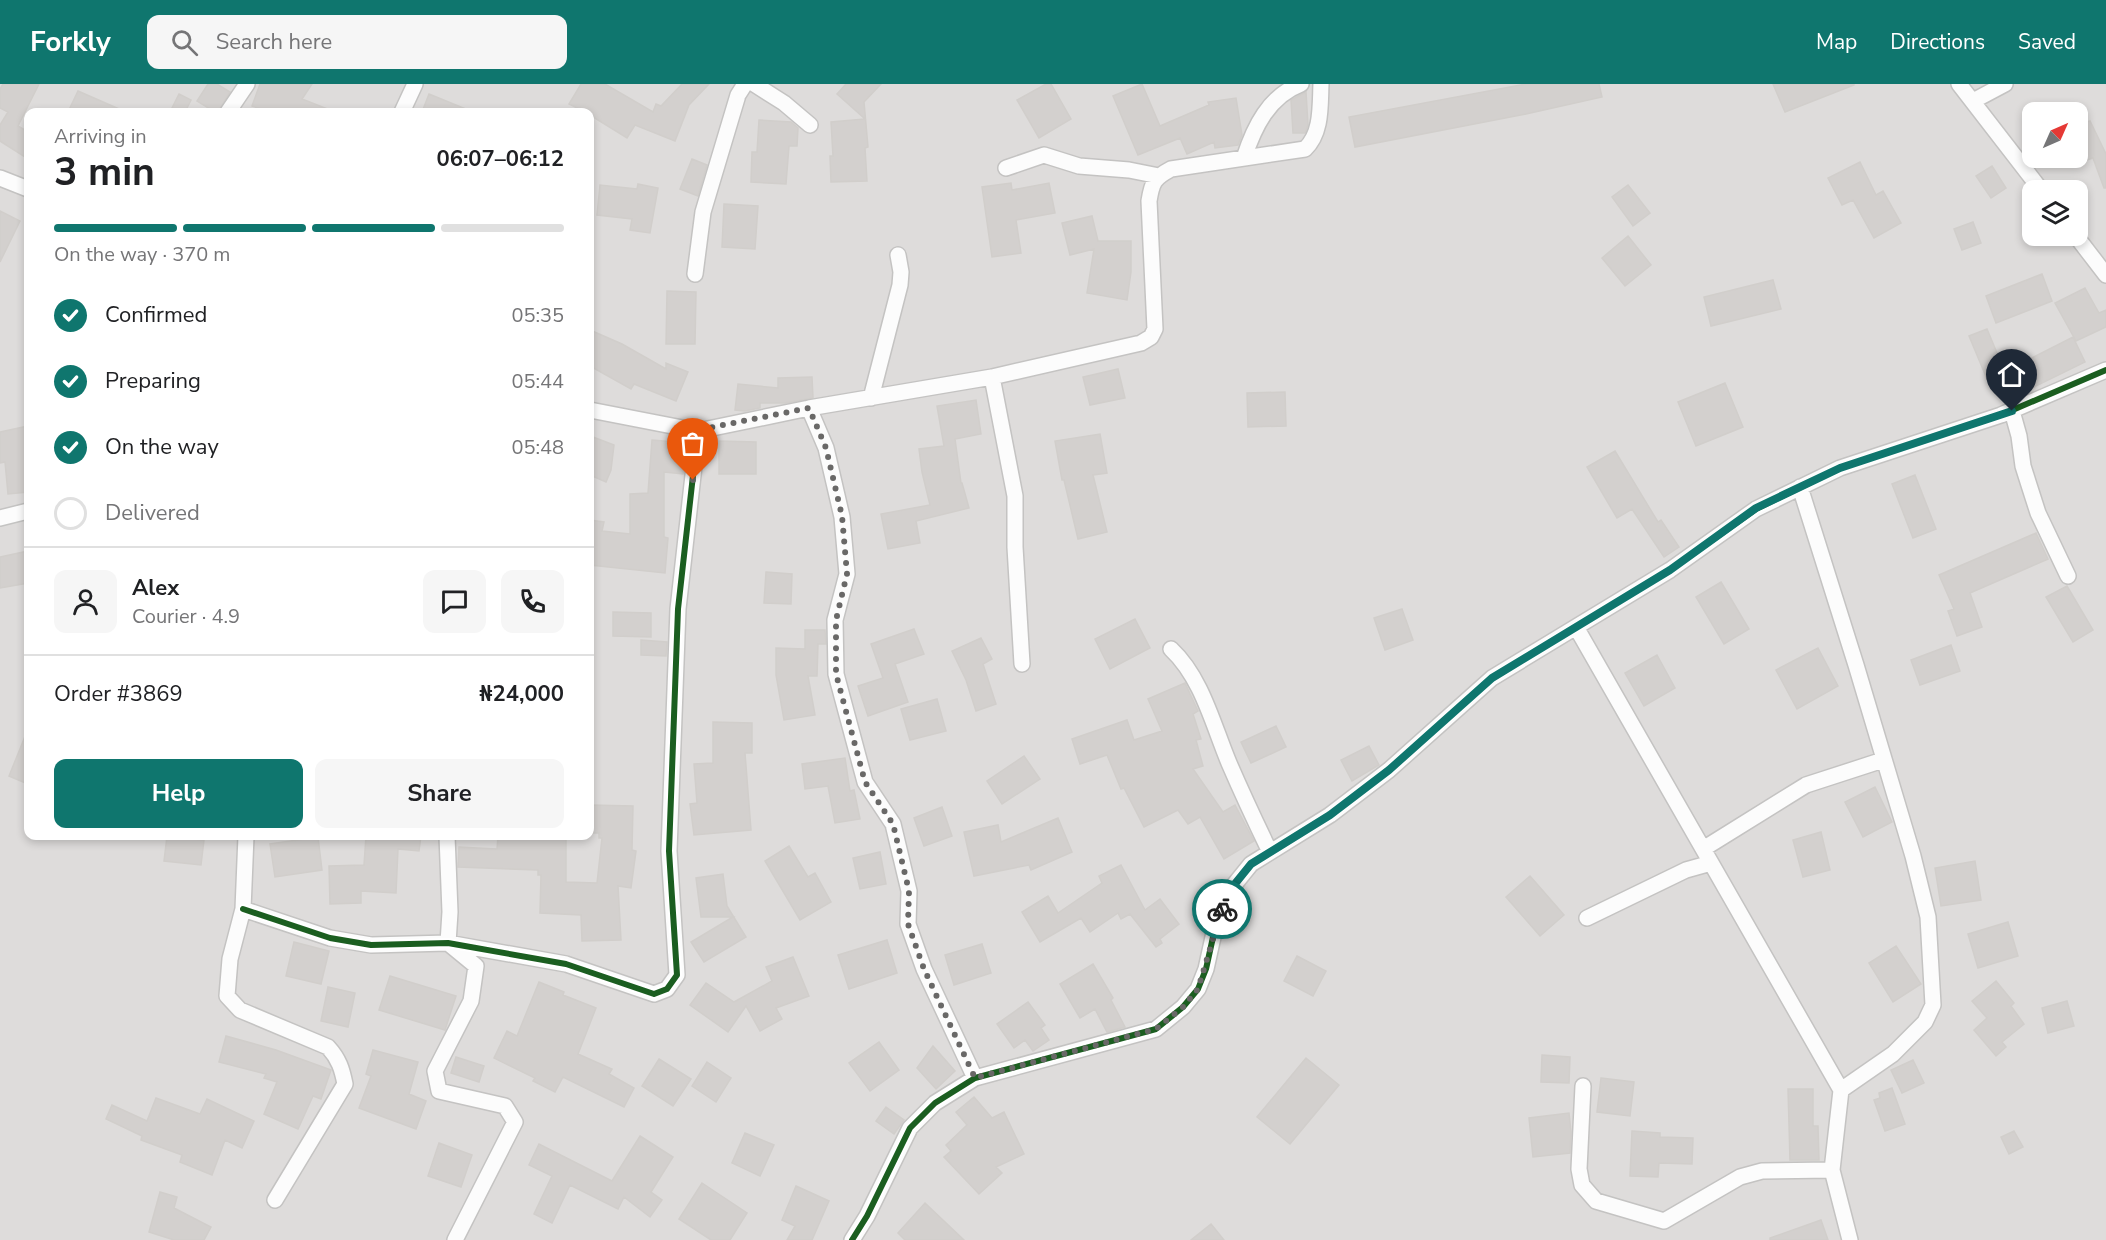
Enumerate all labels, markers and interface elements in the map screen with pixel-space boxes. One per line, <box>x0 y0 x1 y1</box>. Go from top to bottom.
search box <box>147 15 567 69</box>
text: Forkly <box>30 23 111 61</box>
icon: search <box>168 26 201 59</box>
text: Search here <box>216 27 332 57</box>
text: Map <box>1816 28 1857 56</box>
text: Directions <box>1890 28 1985 56</box>
text: Saved <box>2018 28 2076 56</box>
north arrow <box>2022 102 2088 168</box>
map controls <box>2022 102 2088 246</box>
text: Arriving in <box>54 123 147 150</box>
text: 06:07–06:12 <box>436 144 564 174</box>
text: 3 min <box>54 146 155 199</box>
button: layers <box>2022 180 2088 246</box>
text: On the way · 370 m <box>54 241 230 268</box>
icon: check <box>54 299 87 332</box>
text: Confirmed <box>105 300 207 330</box>
text: 05:35 <box>511 302 564 329</box>
pin <box>1986 349 2037 411</box>
icon: home <box>1995 358 2028 391</box>
icon: check <box>54 365 87 398</box>
text: Preparing <box>105 366 201 396</box>
text: 05:44 <box>511 368 564 395</box>
pin <box>667 418 718 480</box>
icon: bag <box>676 427 709 460</box>
icon: check <box>54 431 87 464</box>
text: On the way <box>105 432 219 462</box>
text: 05:48 <box>511 434 564 461</box>
text: Delivered <box>105 498 200 528</box>
button: person <box>54 570 117 633</box>
button: chat <box>423 570 486 633</box>
button: phone <box>501 570 564 633</box>
text: Alex <box>132 573 179 603</box>
text: Courier · 4.9 <box>132 603 240 630</box>
text: Order #3869 <box>54 679 183 709</box>
text: ₦24,000 <box>479 679 564 709</box>
button: Help <box>54 759 303 828</box>
button: Share <box>315 759 564 828</box>
courier <box>1192 879 1252 939</box>
icon: bike <box>1206 893 1239 926</box>

